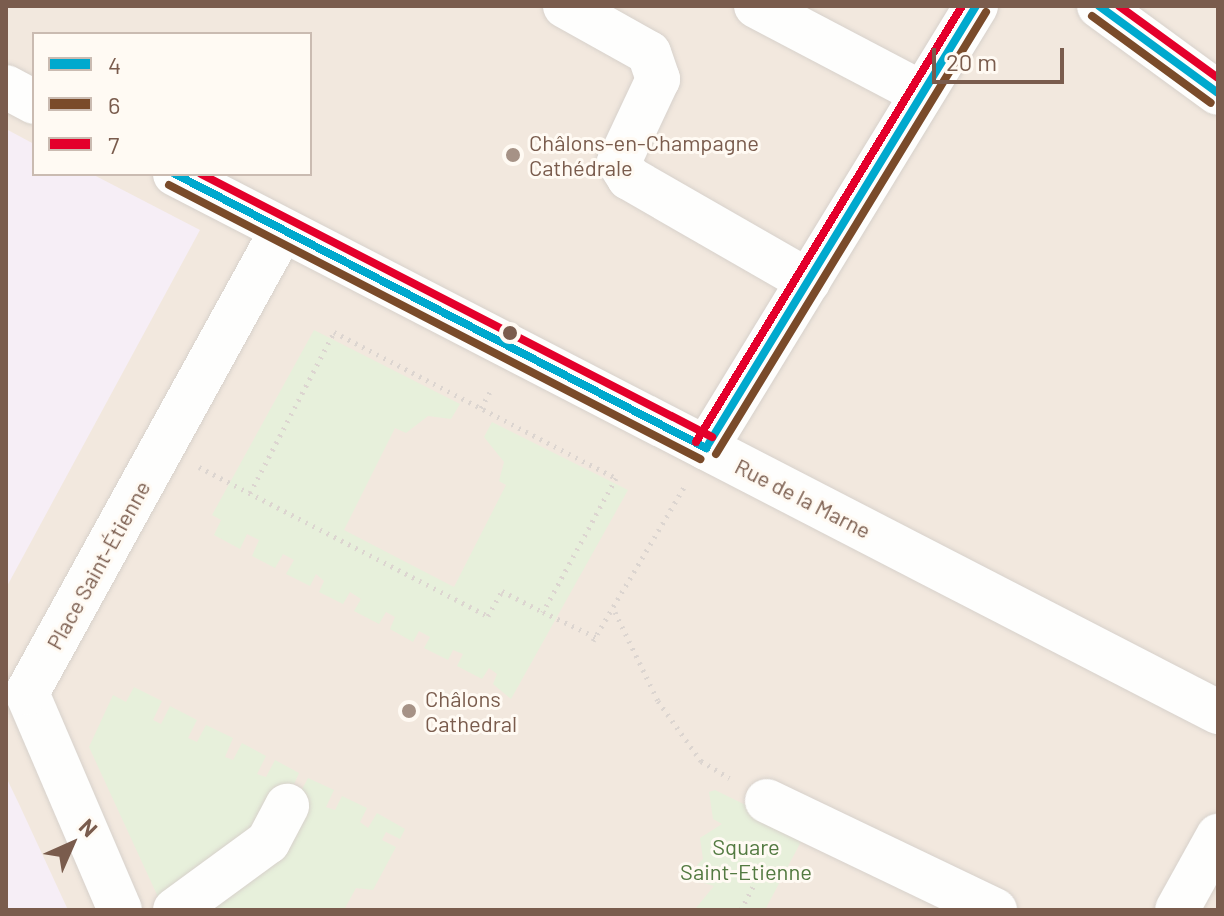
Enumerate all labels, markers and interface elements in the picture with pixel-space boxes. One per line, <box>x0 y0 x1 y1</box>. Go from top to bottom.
legend <box>32 32 312 176</box>
scale bar <box>936 32 1068 82</box>
text: 20 m <box>946 47 997 76</box>
text: 4 <box>108 50 121 79</box>
text: 6 <box>108 90 120 119</box>
place label: Châlons-en-Champagne Cathédrale <box>529 129 759 180</box>
text: 7 <box>108 130 119 159</box>
marker: Châlons-en-Champagne Cathédrale <box>504 146 522 164</box>
unlabelled marker <box>502 325 518 341</box>
street label: Rue de la Marne <box>731 452 875 544</box>
street label: Place Saint-Étienne <box>41 476 155 654</box>
place label: Châlons Cathedral <box>425 685 517 736</box>
marker: Châlons Cathedral <box>400 702 418 720</box>
north arrow <box>32 804 112 884</box>
text: N <box>75 813 103 841</box>
park label: Square Saint-Etienne <box>680 833 812 884</box>

